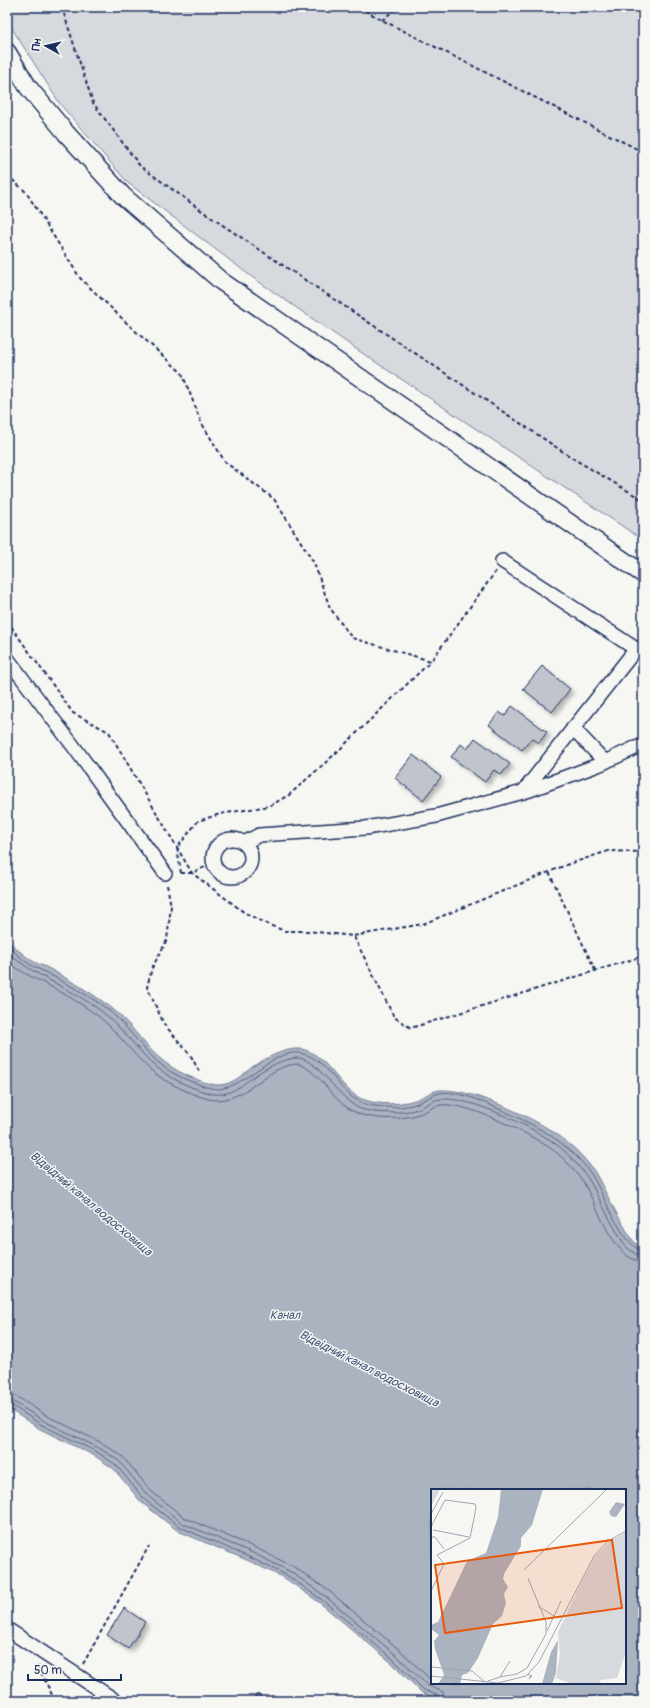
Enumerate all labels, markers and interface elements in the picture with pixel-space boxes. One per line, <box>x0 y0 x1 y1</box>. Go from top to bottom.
north arrow <box>26 26 66 66</box>
text: Пн <box>29 37 44 52</box>
water label: Відвідний канал водосховища <box>27 1149 156 1260</box>
water label: Канал <box>270 1308 302 1323</box>
water label: Відвідний канал водосховища <box>297 1327 442 1411</box>
inset map <box>431 1489 626 1684</box>
scale bar <box>28 1656 121 1682</box>
text: 50 m <box>34 1663 62 1678</box>

